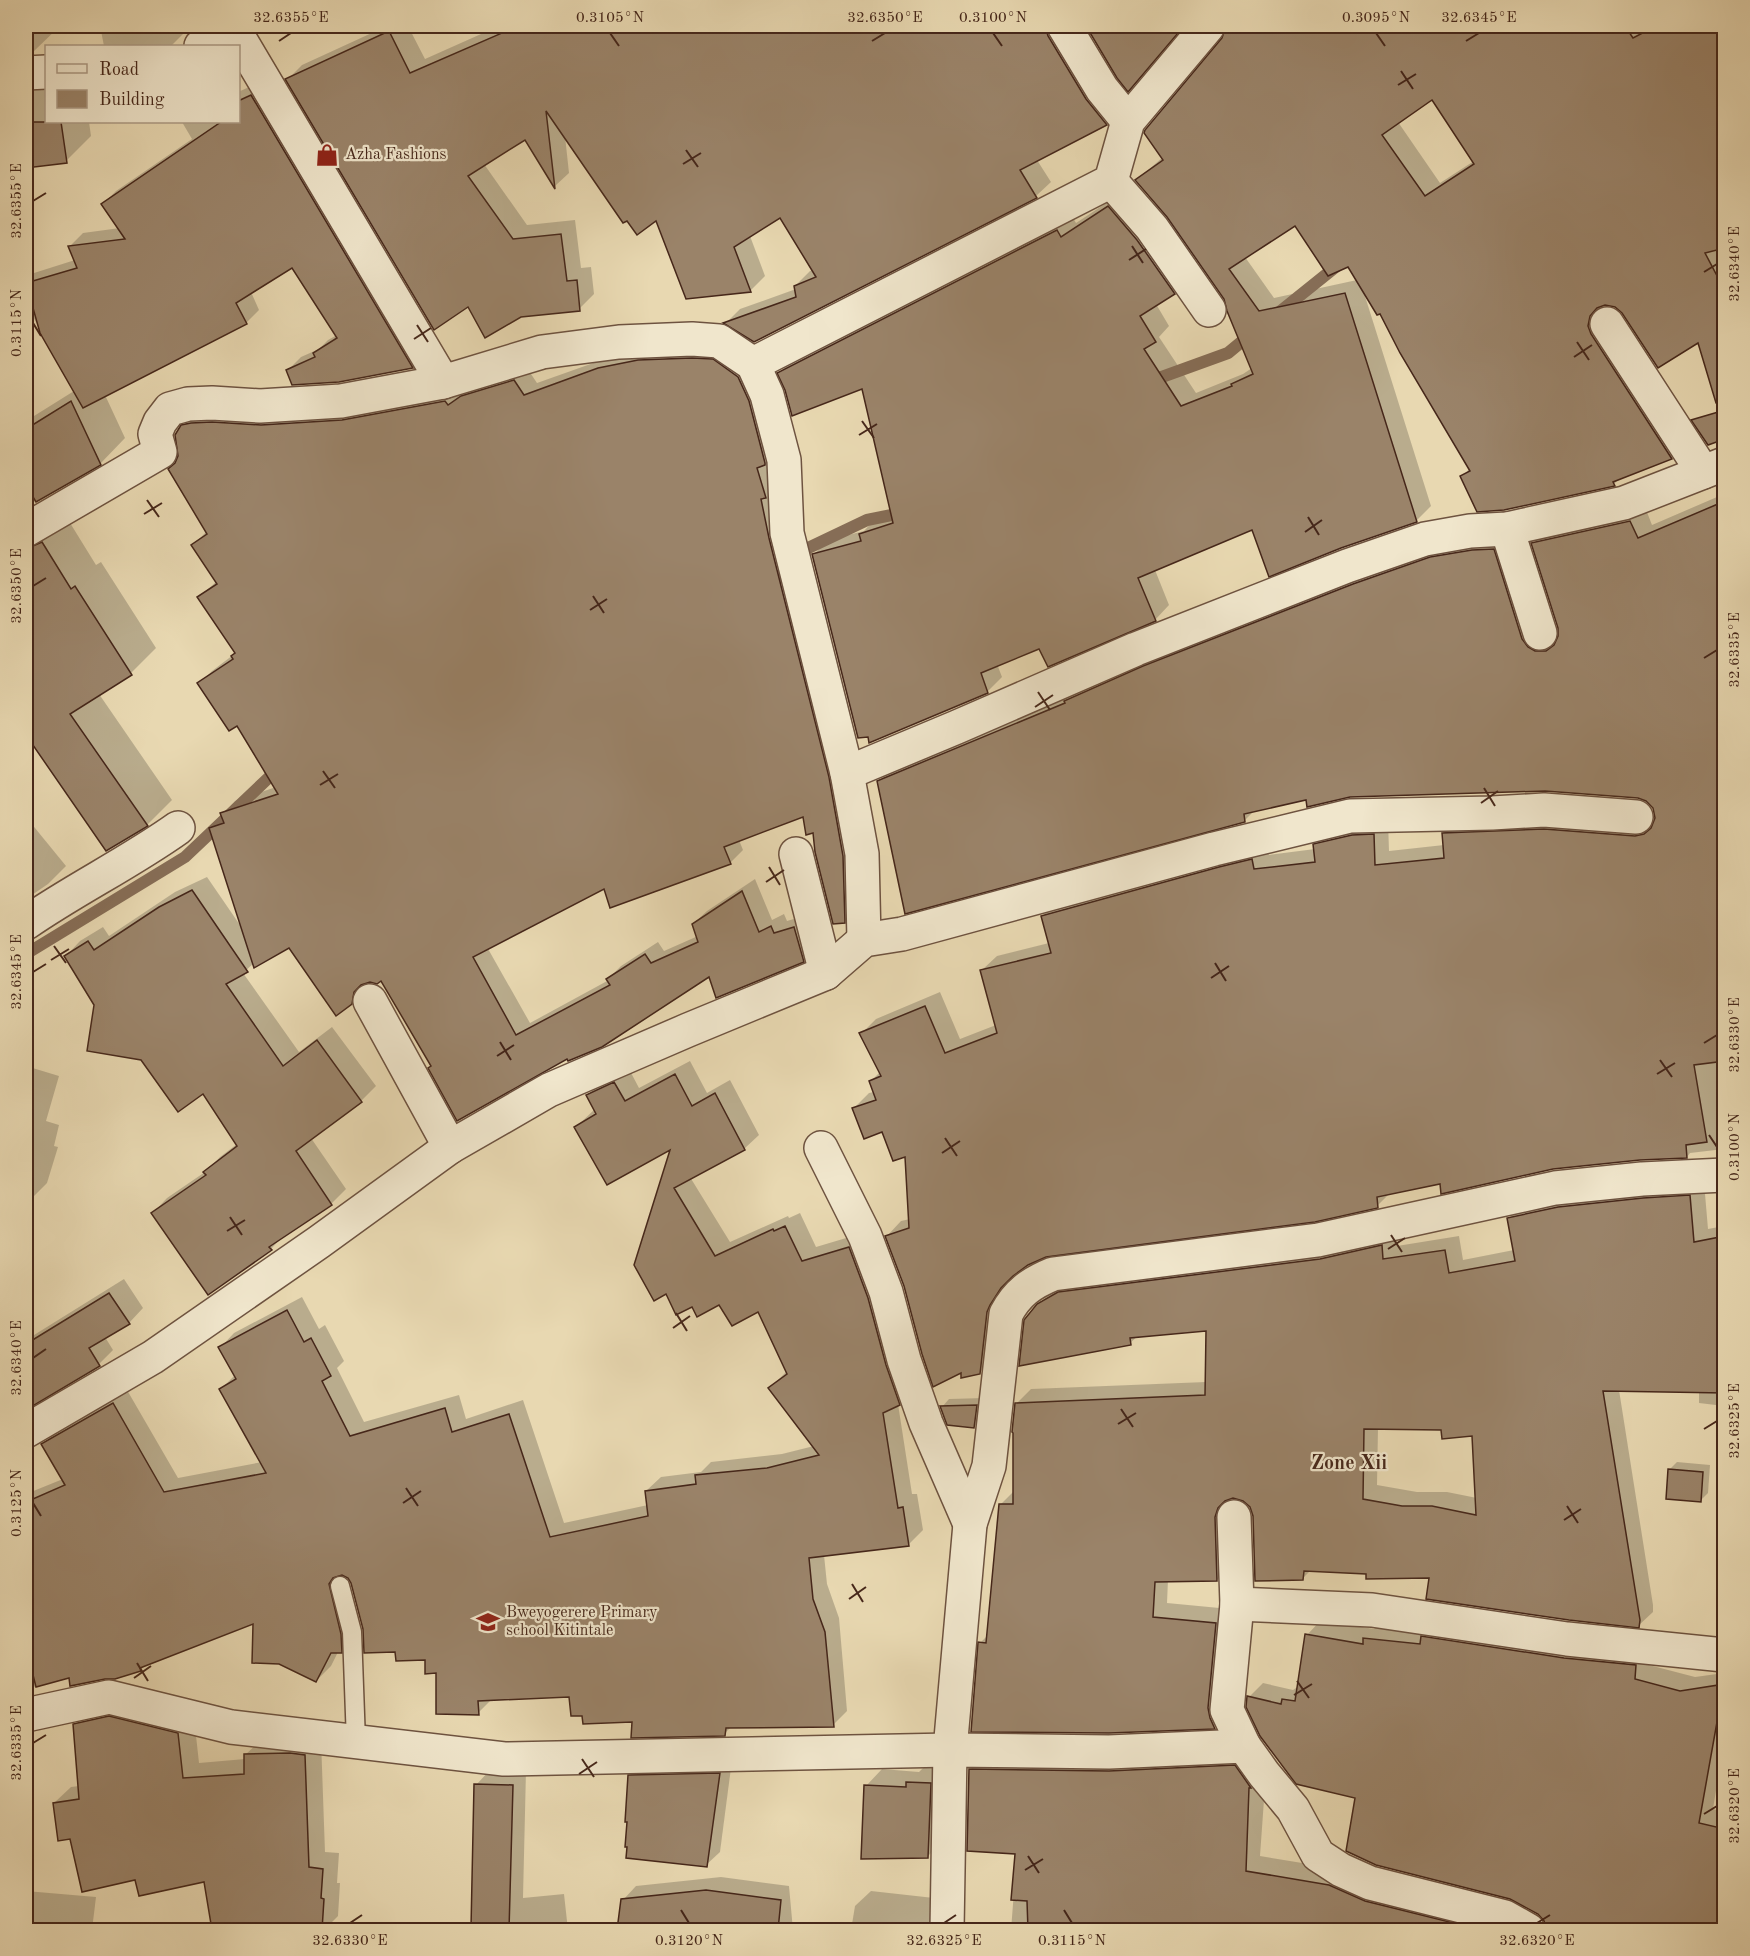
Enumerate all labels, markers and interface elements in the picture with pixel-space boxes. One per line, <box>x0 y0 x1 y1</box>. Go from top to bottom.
text: 32.6355°E <box>253 11 329 26</box>
text: 0.3105°N <box>576 11 644 26</box>
text: 32.6350°E <box>847 11 923 26</box>
text: 0.3100°N <box>959 11 1027 26</box>
text: 0.3095°N <box>1342 11 1410 26</box>
text: 32.6345°E <box>1441 11 1517 26</box>
legend <box>45 45 240 123</box>
text: Road <box>99 61 139 79</box>
text: Building <box>99 91 165 109</box>
shop icon: Azha Fashions <box>314 142 340 168</box>
place label: Azha Fashions <box>345 147 447 163</box>
text: 32.6355°E <box>10 163 25 239</box>
text: 32.6340°E <box>1728 226 1743 302</box>
text: 0.3115°N <box>10 289 25 357</box>
text: 32.6350°E <box>10 548 25 624</box>
text: 32.6335°E <box>1728 612 1743 688</box>
text: 32.6345°E <box>10 934 25 1010</box>
text: 32.6330°E <box>1728 997 1743 1073</box>
text: 0.3100°N <box>1728 1113 1743 1181</box>
text: 32.6340°E <box>10 1320 25 1396</box>
text: 32.6325°E <box>1728 1383 1743 1459</box>
district label: Zone Xii <box>1311 1454 1387 1474</box>
text: 0.3125°N <box>10 1469 25 1537</box>
place label: Bweyogerere Primary school Kitintale <box>506 1605 658 1639</box>
school or university icon: Bweyogerere Primary school Kitintale <box>475 1609 501 1635</box>
text: 32.6335°E <box>10 1705 25 1781</box>
text: 32.6320°E <box>1728 1768 1743 1844</box>
text: 32.6330°E <box>312 1934 388 1949</box>
text: 0.3120°N <box>655 1934 723 1949</box>
text: 32.6325°E <box>906 1934 982 1949</box>
text: 0.3115°N <box>1038 1934 1106 1949</box>
text: 32.6320°E <box>1499 1934 1575 1949</box>

